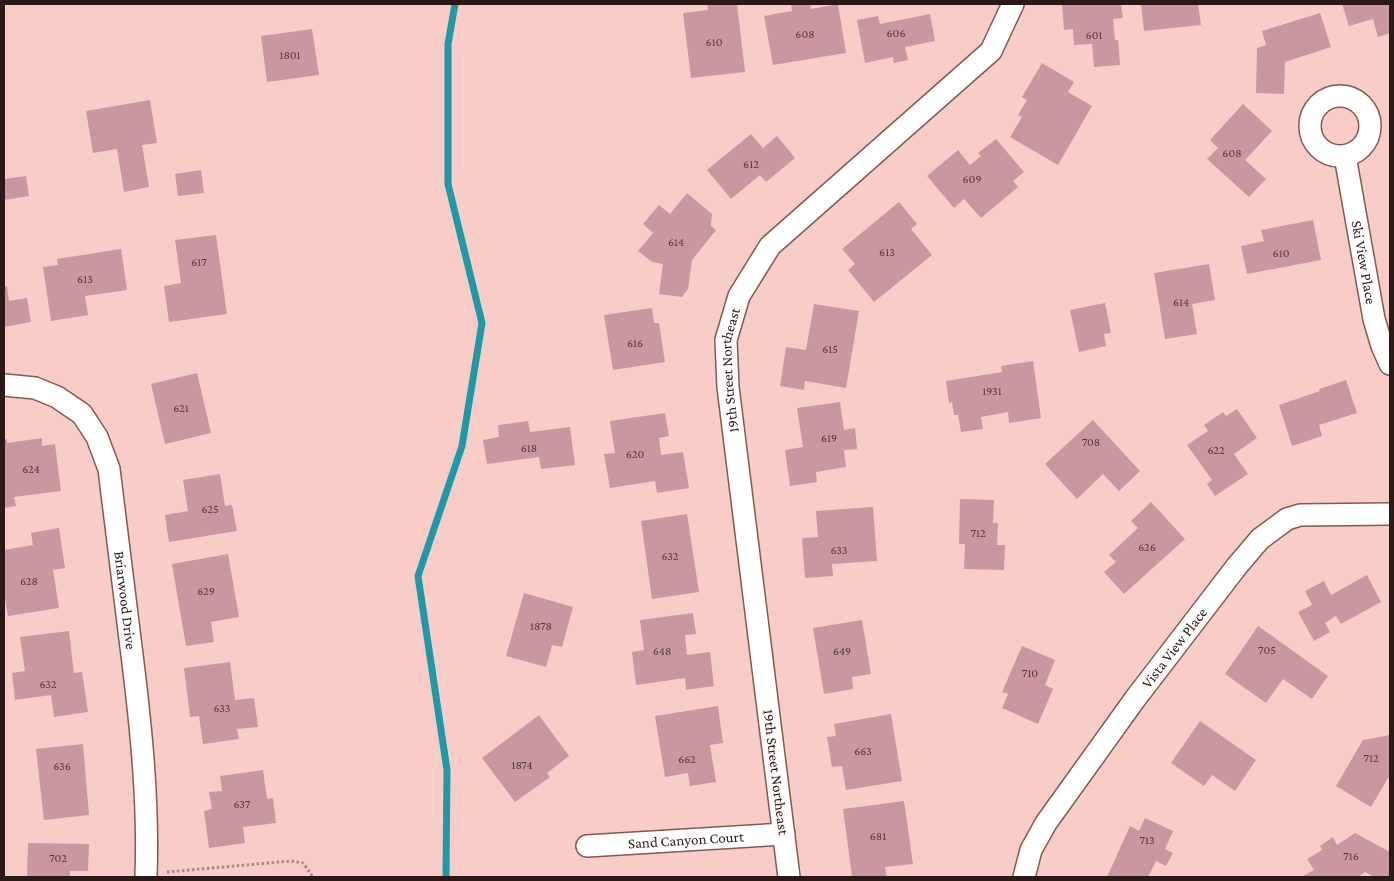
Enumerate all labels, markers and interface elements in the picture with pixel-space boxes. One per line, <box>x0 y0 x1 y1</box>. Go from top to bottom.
house number: 606 <box>887 26 905 40</box>
house number: 608 <box>795 27 815 41</box>
house number: 601 <box>1086 28 1102 42</box>
house number: 610 <box>706 35 723 49</box>
house number: 1801 <box>279 48 301 62</box>
house number: 608 <box>1222 146 1242 160</box>
house number: 612 <box>743 157 759 171</box>
house number: 609 <box>963 172 981 186</box>
street label: Ski View Place <box>1349 219 1379 306</box>
house number: 614 <box>668 235 684 249</box>
house number: 613 <box>879 245 895 259</box>
house number: 610 <box>1273 246 1290 260</box>
house number: 617 <box>191 255 207 269</box>
house number: 613 <box>77 272 93 286</box>
house number: 614 <box>1173 295 1189 309</box>
street label: 19th Street Northeast <box>718 305 743 434</box>
house number: 616 <box>627 336 643 350</box>
house number: 615 <box>822 342 838 356</box>
house number: 1931 <box>982 384 1002 398</box>
house number: 621 <box>173 401 189 415</box>
house number: 619 <box>821 431 837 445</box>
house number: 708 <box>1082 435 1100 449</box>
house number: 618 <box>521 441 537 455</box>
house number: 622 <box>1207 443 1225 457</box>
house number: 620 <box>626 447 644 461</box>
house number: 624 <box>22 462 40 476</box>
house number: 625 <box>201 502 219 516</box>
house number: 712 <box>970 526 986 540</box>
house number: 626 <box>1138 540 1156 554</box>
house number: 633 <box>830 543 848 557</box>
house number: 632 <box>661 549 679 563</box>
street label: Briarwood Drive <box>111 550 139 651</box>
house number: 628 <box>20 574 38 588</box>
house number: 629 <box>197 584 215 598</box>
street label: Vista View Place <box>1139 604 1210 691</box>
house number: 1878 <box>530 619 552 633</box>
house number: 705 <box>1258 643 1276 657</box>
house number: 648 <box>653 644 671 658</box>
house number: 649 <box>833 644 851 658</box>
house number: 710 <box>1022 666 1038 680</box>
house number: 632 <box>39 677 57 691</box>
house number: 633 <box>213 701 231 715</box>
street label: 19th Street Northeast <box>760 708 792 837</box>
house number: 663 <box>854 744 872 758</box>
house number: 712 <box>1363 751 1379 765</box>
house number: 662 <box>678 752 696 766</box>
house number: 1874 <box>511 758 533 772</box>
house number: 636 <box>53 759 71 773</box>
house number: 637 <box>234 797 251 811</box>
street label: Sand Canyon Court <box>627 828 745 851</box>
house number: 681 <box>870 829 886 843</box>
house number: 713 <box>1139 833 1155 847</box>
house number: 716 <box>1343 849 1359 863</box>
house number: 702 <box>49 851 67 865</box>

